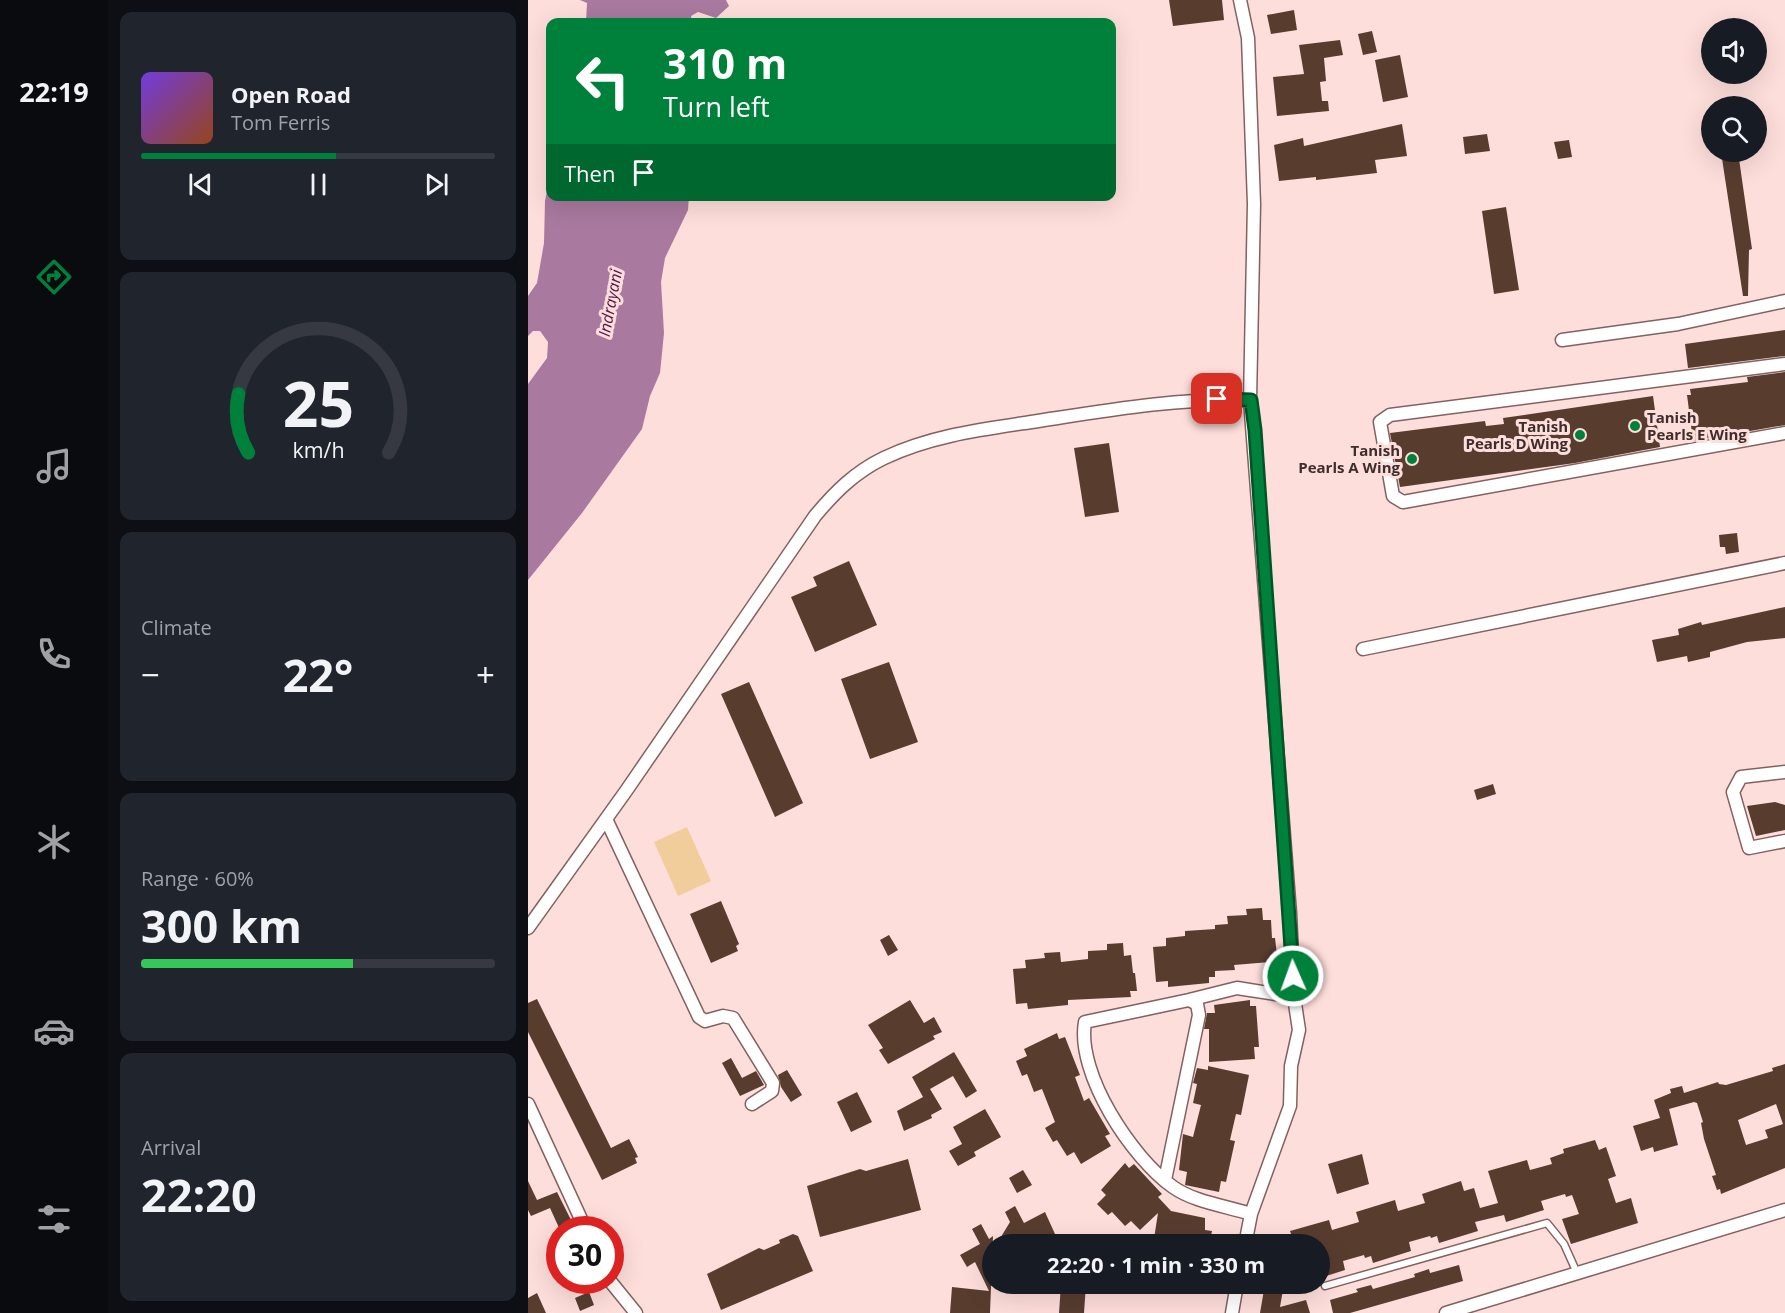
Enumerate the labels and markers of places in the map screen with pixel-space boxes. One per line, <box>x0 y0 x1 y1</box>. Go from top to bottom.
pin <box>1191 373 1242 424</box>
place label: Tanish Pearls E Wing <box>1647 407 1747 444</box>
place label: Tanish Pearls D Wing <box>1466 416 1569 453</box>
marker: Tanish Pearls E Wing <box>1628 419 1642 433</box>
marker: Tanish Pearls D Wing <box>1573 428 1587 442</box>
place label: Tanish Pearls A Wing <box>1298 440 1401 477</box>
marker: Tanish Pearls A Wing <box>1405 452 1419 466</box>

